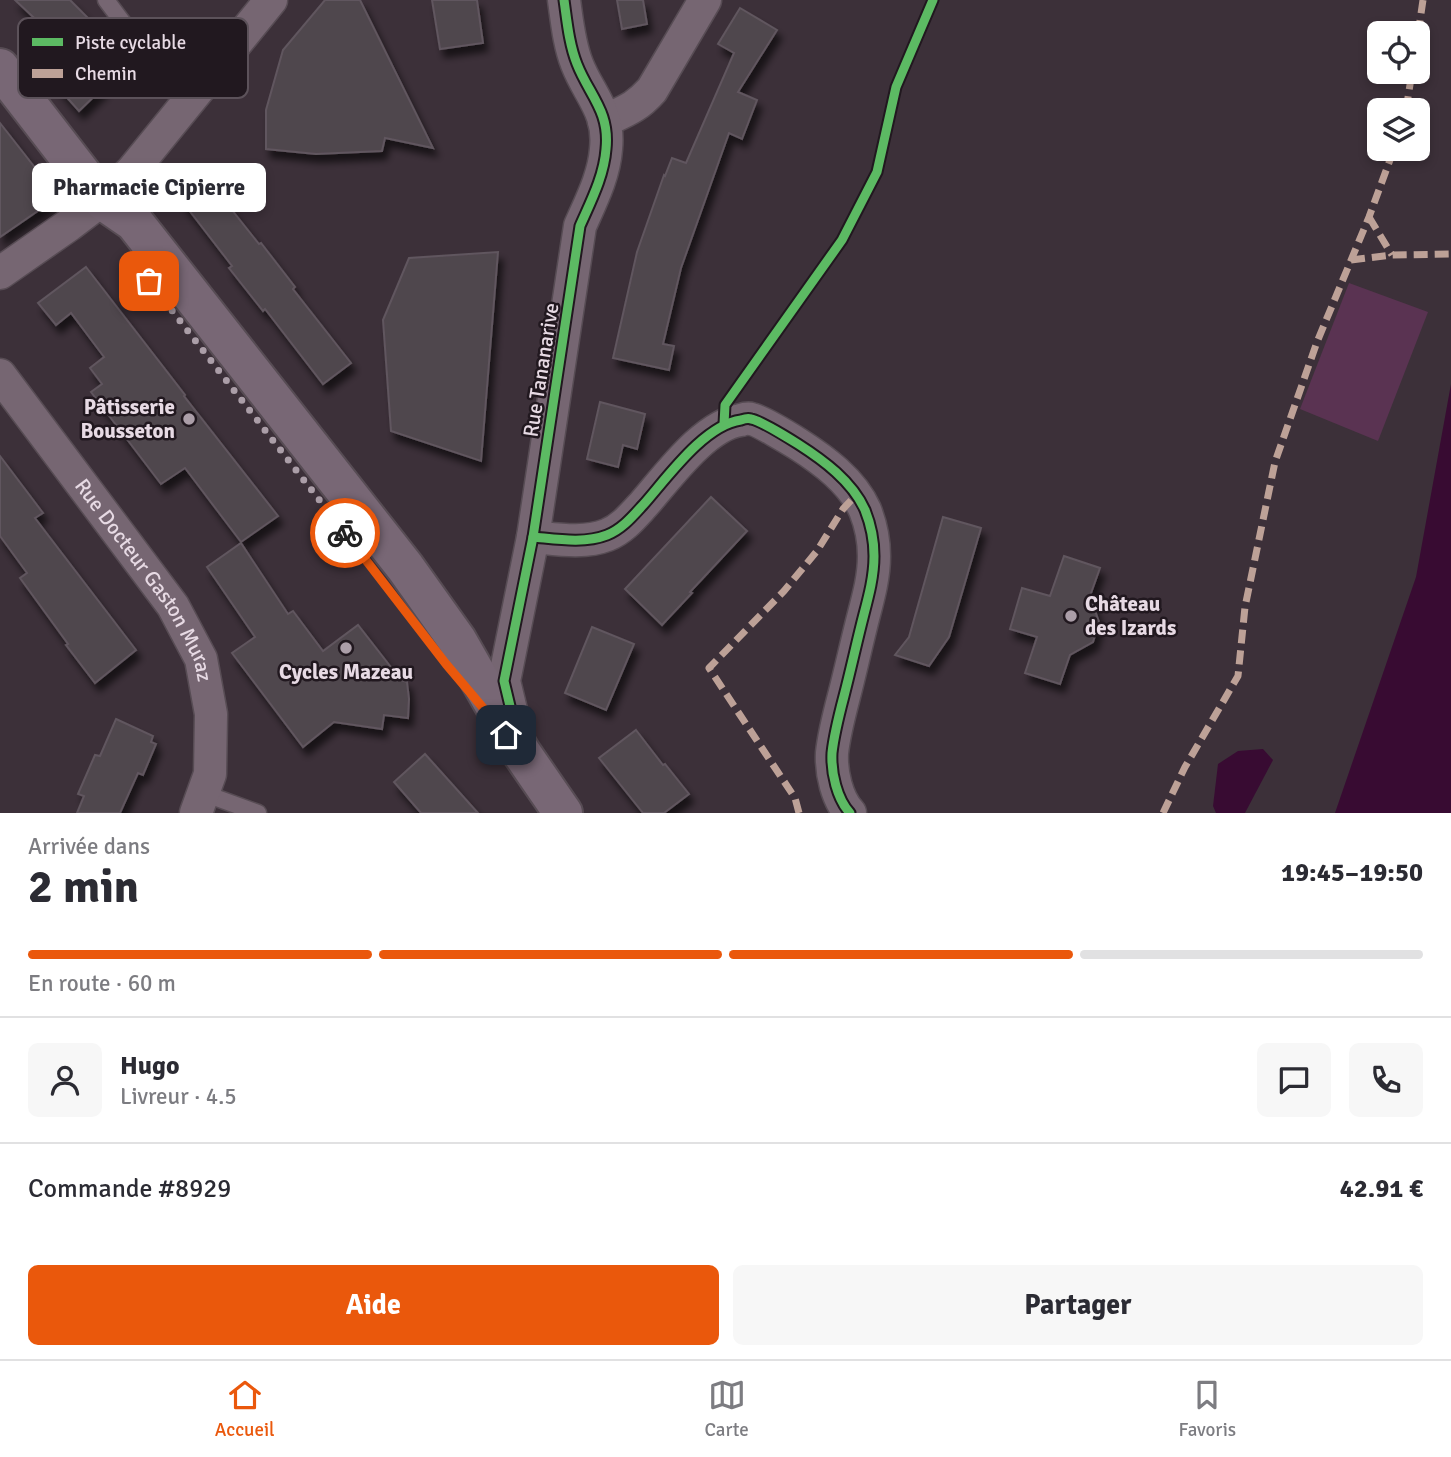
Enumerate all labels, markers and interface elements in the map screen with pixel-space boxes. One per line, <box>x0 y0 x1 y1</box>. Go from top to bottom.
legend <box>18 18 248 98</box>
map controls <box>1367 21 1430 161</box>
button: locate <box>1367 21 1430 84</box>
text: Piste cyclable <box>75 31 186 55</box>
text: Chemin <box>75 62 137 86</box>
button: layers <box>1367 98 1430 161</box>
callout: Pharmacie Cipierre <box>32 162 266 211</box>
text: Pharmacie Cipierre <box>53 173 245 202</box>
pin <box>119 251 179 311</box>
icon: bag <box>130 262 168 300</box>
street label: Rue Tananarive <box>518 301 564 439</box>
place label: Pâtisserie Bousseton <box>80 394 175 444</box>
marker: Pâtisserie Bousseton <box>181 411 197 427</box>
street label: Rue Docteur Gaston Muraz <box>69 474 218 684</box>
courier <box>310 498 380 568</box>
icon: bike <box>326 514 364 552</box>
place label: Château des Izards <box>1085 591 1176 641</box>
marker: Château des Izards <box>1063 608 1079 624</box>
marker: Cycles Mazeau <box>338 640 354 656</box>
place label: Cycles Mazeau <box>279 659 413 685</box>
pin <box>476 705 536 765</box>
icon: home <box>487 716 525 754</box>
text: Arrivée dans <box>28 832 150 861</box>
text: 19:45–19:50 <box>1281 857 1423 889</box>
text: 2 min <box>28 859 139 915</box>
text: En route · 60 m <box>28 969 176 998</box>
button: person <box>28 1043 102 1117</box>
button: chat <box>1257 1043 1331 1117</box>
button: phone <box>1349 1043 1423 1117</box>
text: Hugo <box>120 1050 180 1082</box>
text: Livreur · 4.5 <box>120 1082 237 1111</box>
text: Commande #8929 <box>28 1173 231 1205</box>
text: 42.91 € <box>1340 1173 1423 1205</box>
button: Aide <box>28 1265 719 1345</box>
button: Partager <box>733 1265 1423 1345</box>
tab: Accueil <box>215 1376 275 1442</box>
tab: Carte <box>704 1376 749 1442</box>
tab: Favoris <box>1178 1376 1236 1442</box>

